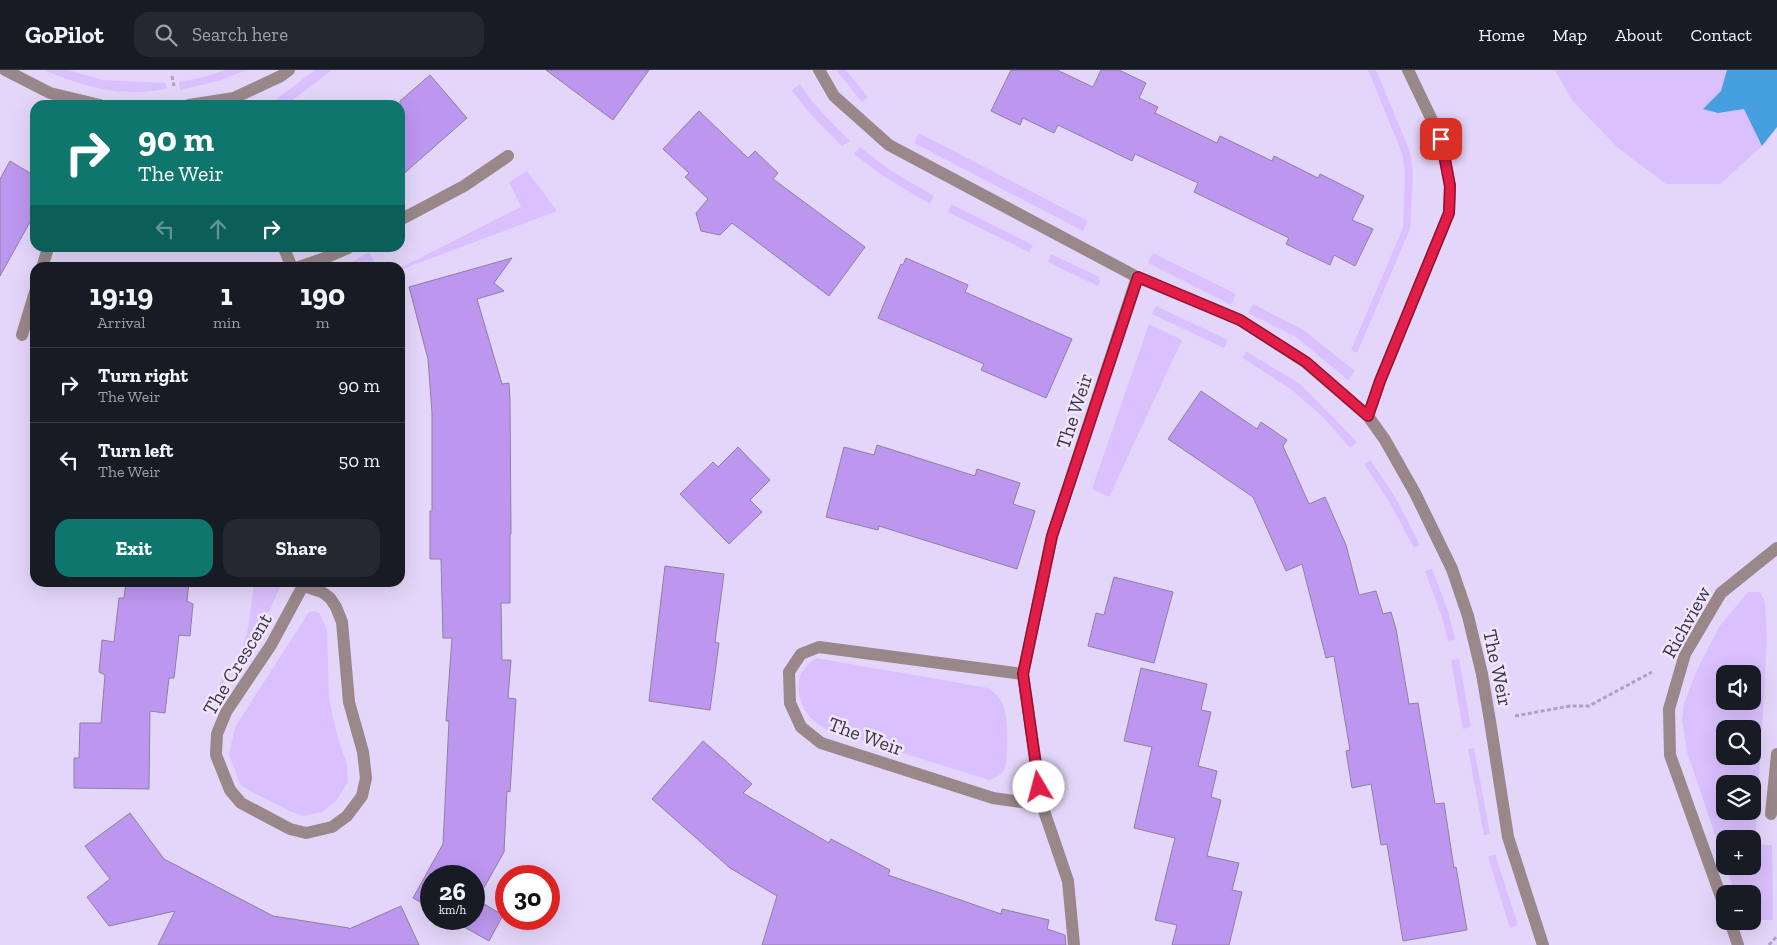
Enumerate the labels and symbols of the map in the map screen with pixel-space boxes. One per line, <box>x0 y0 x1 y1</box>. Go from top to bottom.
pin <box>1420 118 1462 160</box>
street label: The Weir <box>1051 370 1097 452</box>
street label: Richview <box>1657 581 1716 662</box>
street label: The Crescent <box>197 608 277 719</box>
street label: The Weir <box>1478 627 1518 709</box>
street label: The Weir <box>825 711 907 761</box>
position arrow <box>1012 760 1064 812</box>
speed limit sign: 30 <box>495 865 560 930</box>

